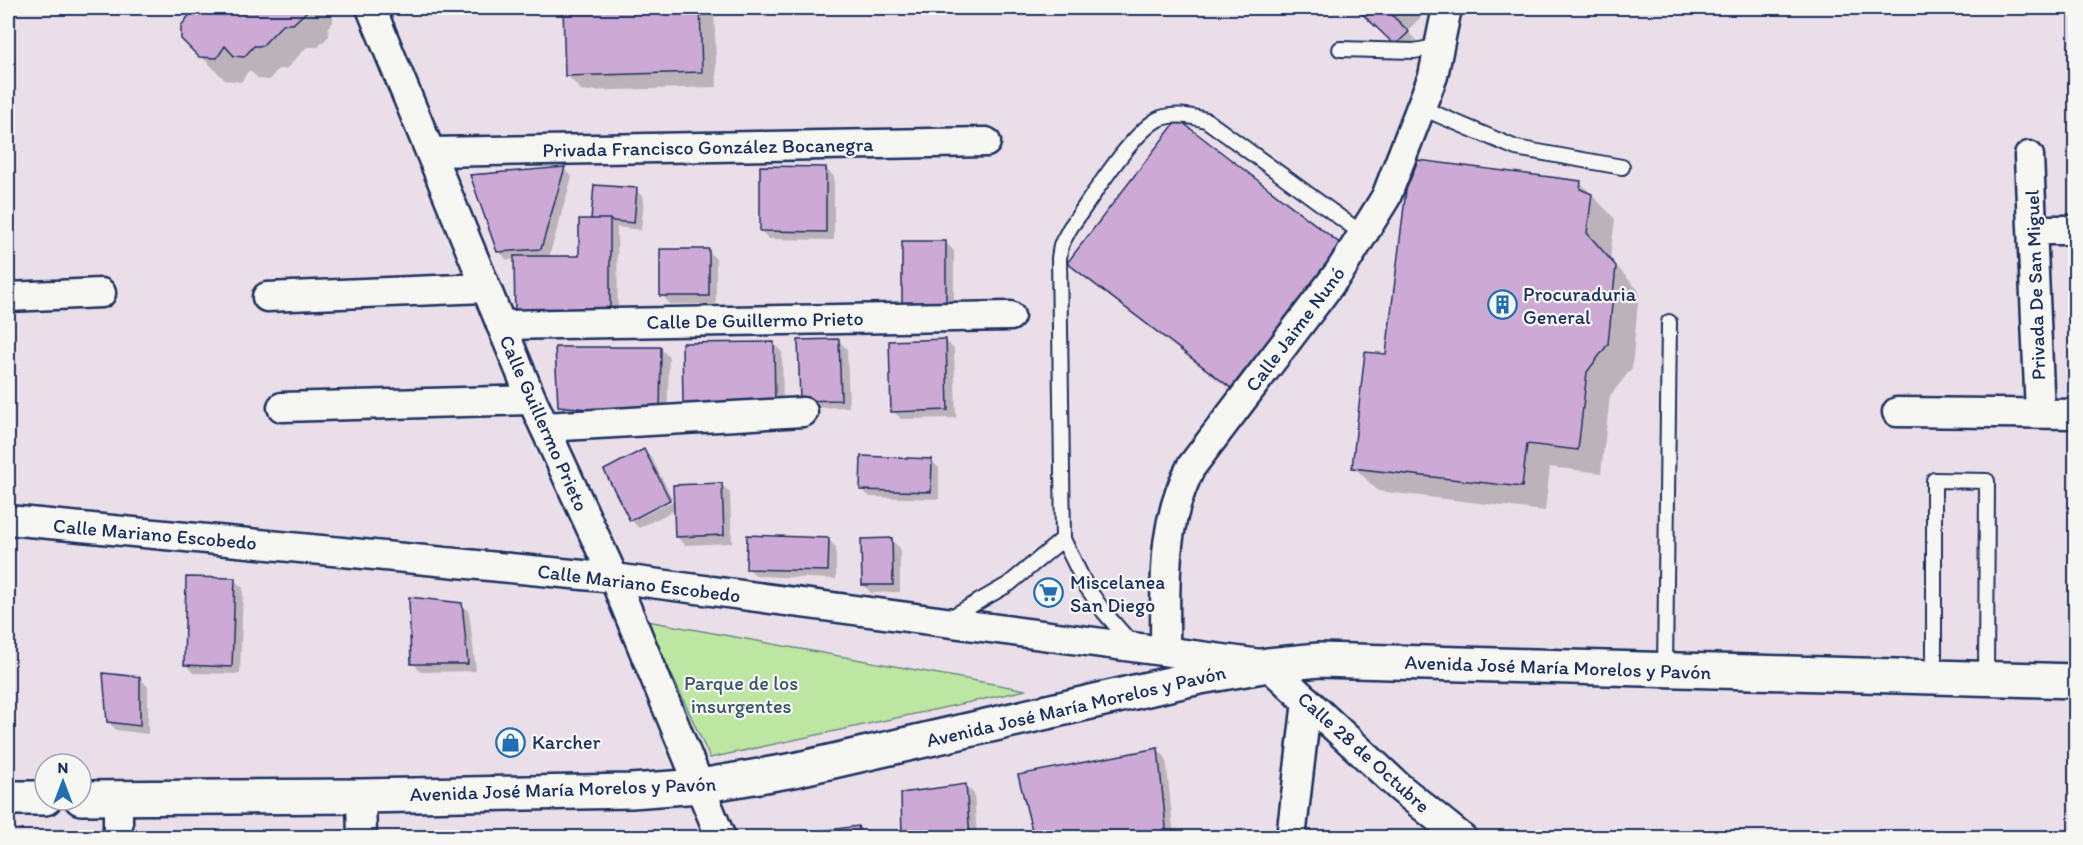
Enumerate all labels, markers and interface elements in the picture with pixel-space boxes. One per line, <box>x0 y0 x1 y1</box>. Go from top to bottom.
street label: Privada Francisco González Bocanegra <box>542 132 874 162</box>
street label: Privada De San Miguel <box>2020 189 2050 381</box>
street label: Calle Jaime Nunó <box>1240 262 1350 396</box>
place label: Procuraduria General <box>1523 282 1637 329</box>
building icon: Procuraduria General <box>1486 289 1518 321</box>
street label: Calle De Guillermo Prieto <box>646 306 864 334</box>
street label: Calle Guillermo Prieto <box>494 331 594 515</box>
street label: Calle Mariano Escobedo <box>52 513 258 555</box>
street label: Calle Mariano Escobedo <box>536 559 742 607</box>
place label: Miscelanea San Diego <box>1070 570 1165 617</box>
supermarket icon: Miscelanea San Diego <box>1033 577 1065 609</box>
street label: Avenida José María Morelos y Pavón <box>1404 650 1712 684</box>
street label: Avenida José María Morelos y Pavón <box>924 660 1228 752</box>
park label: Parque de los insurgentes <box>684 671 798 718</box>
street label: Calle 28 de Octubre <box>1293 686 1435 818</box>
shop icon: Karcher <box>495 726 527 758</box>
place label: Karcher <box>532 730 600 754</box>
north arrow <box>33 752 93 812</box>
text: N <box>58 758 68 777</box>
street label: Avenida José María Morelos y Pavón <box>409 772 717 806</box>

